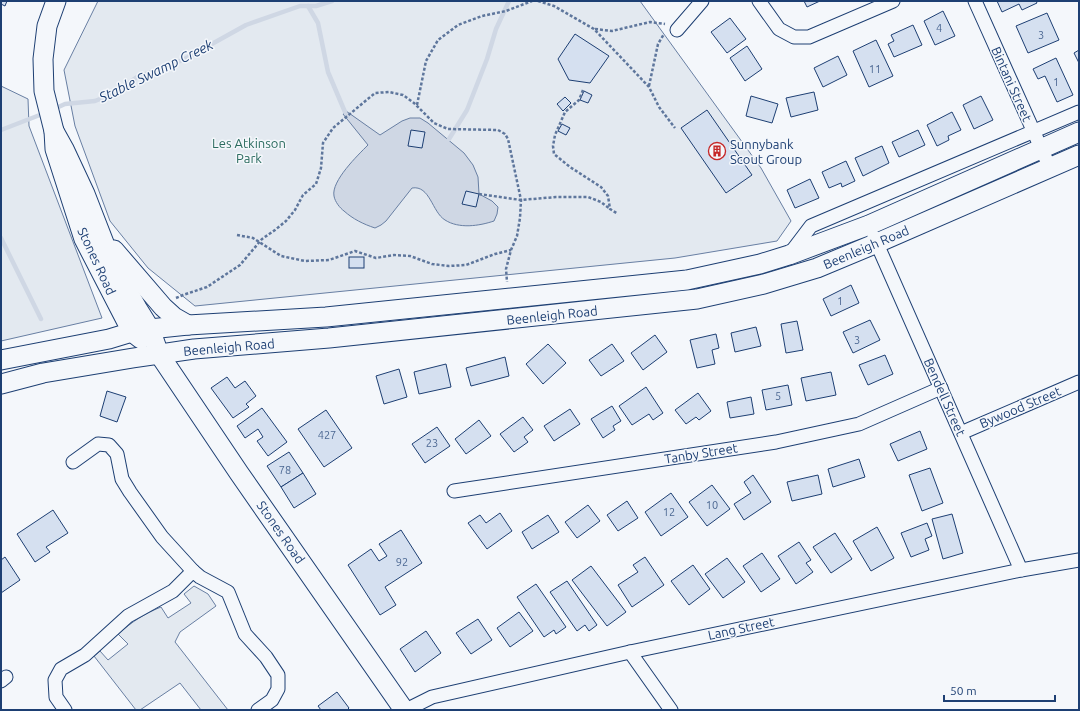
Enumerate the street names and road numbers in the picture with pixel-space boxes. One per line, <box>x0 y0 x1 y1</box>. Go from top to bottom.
street label: Bintani Street <box>989 44 1035 124</box>
street label: Beenleigh Road <box>821 223 911 271</box>
street label: Stones Road <box>75 225 119 297</box>
street label: Beenleigh Road <box>506 303 598 327</box>
street label: Beenleigh Road <box>183 336 275 358</box>
street label: Bendell Street <box>922 356 968 438</box>
street label: Bywood Street <box>977 384 1063 430</box>
street label: Tanby Street <box>663 440 739 466</box>
street label: Stones Road <box>254 498 308 566</box>
street label: Lang Street <box>707 614 775 642</box>

